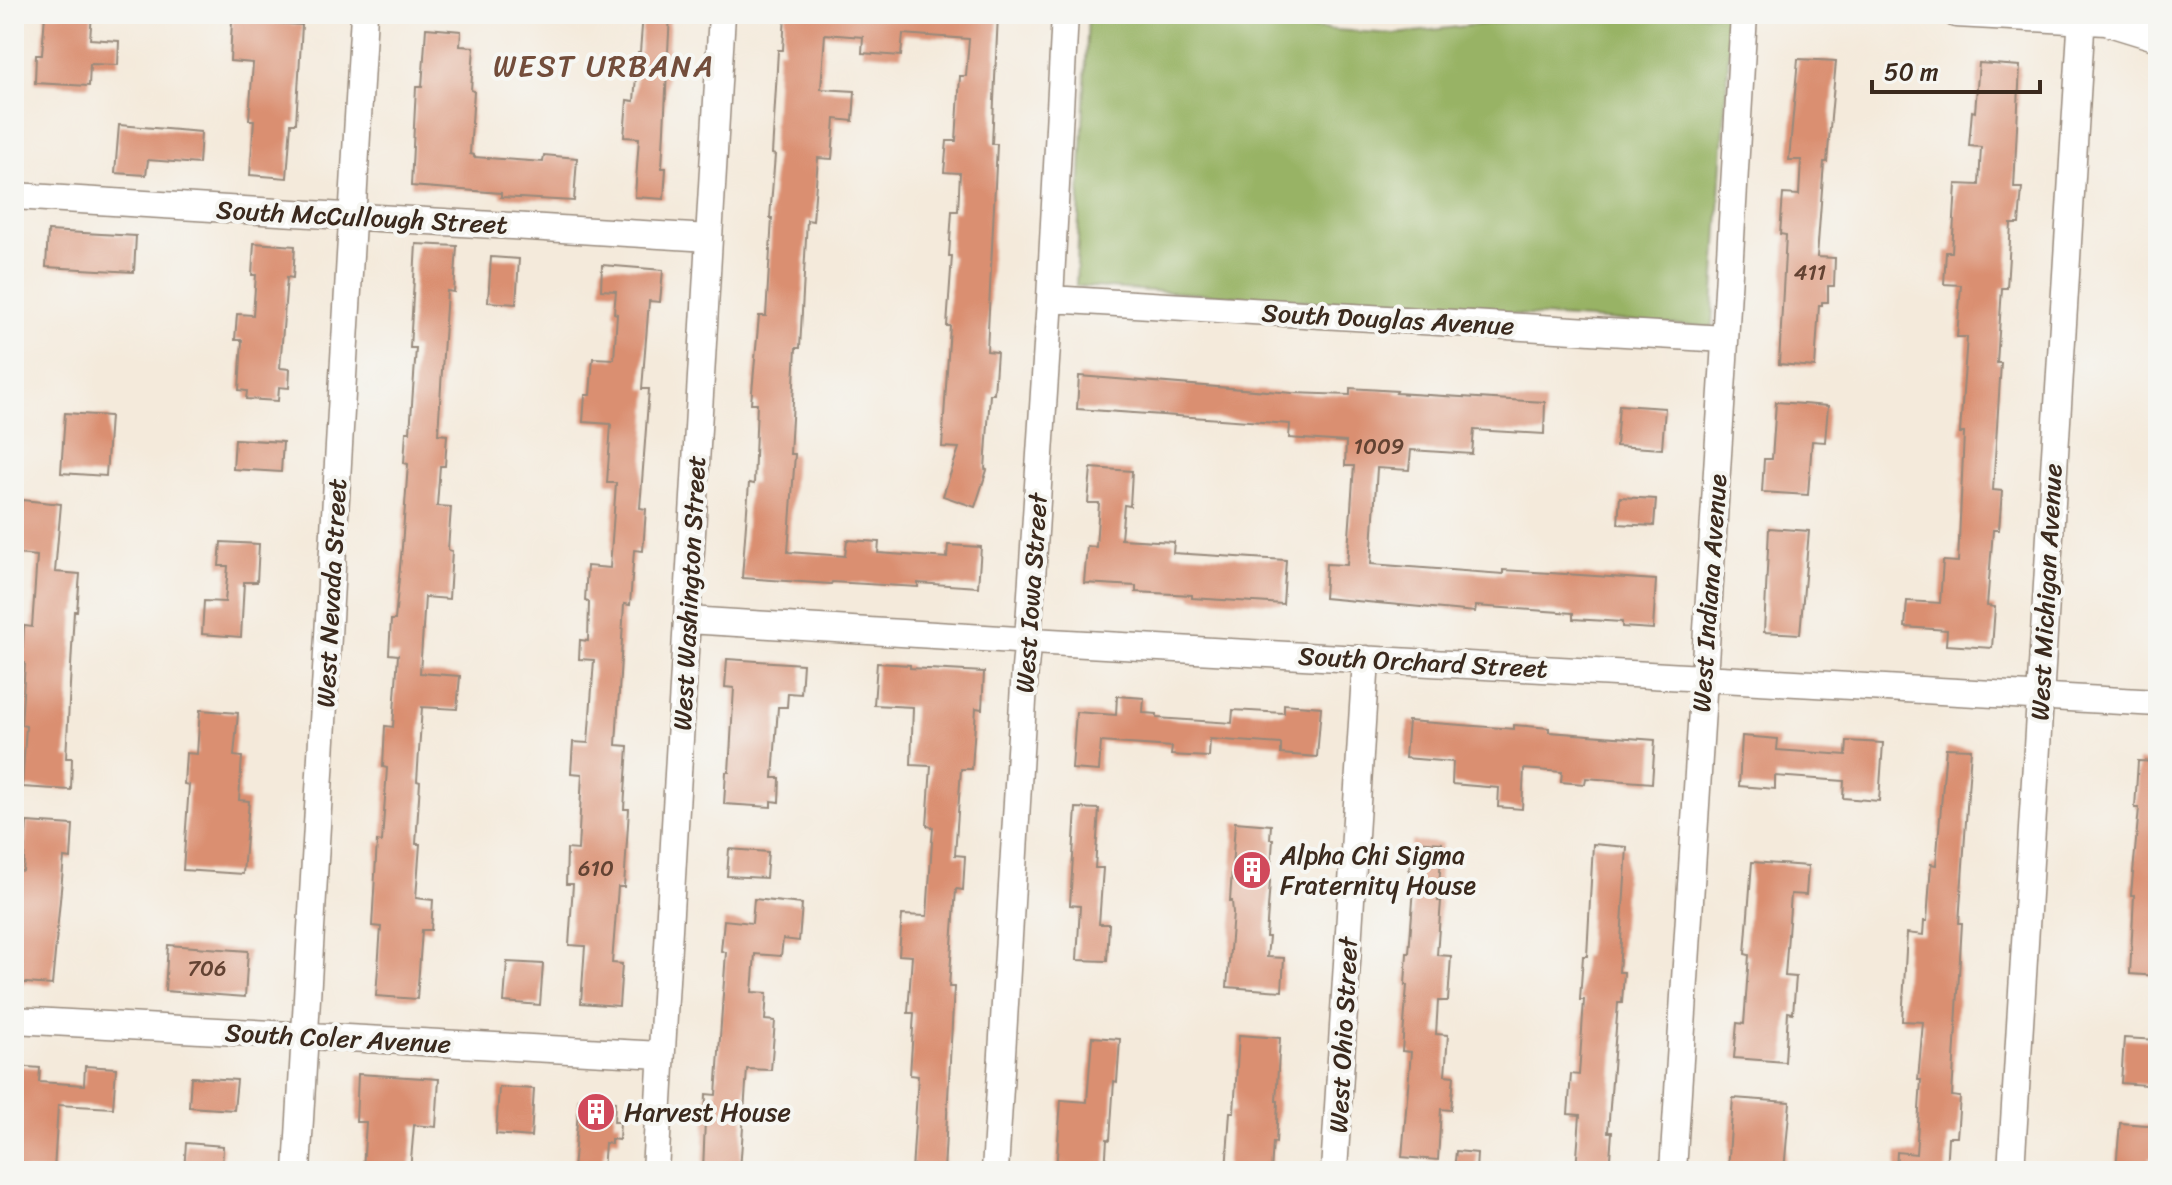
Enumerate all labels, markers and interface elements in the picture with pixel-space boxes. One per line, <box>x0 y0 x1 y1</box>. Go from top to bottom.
district label: WEST URBANA <box>493 39 715 93</box>
scale bar <box>1872 44 2040 94</box>
text: 50 m <box>1884 51 1939 93</box>
street label: South McCullough Street <box>215 186 509 248</box>
house number: 411 <box>1794 253 1826 292</box>
street label: South Douglas Avenue <box>1261 289 1515 349</box>
house number: 1009 <box>1354 427 1404 466</box>
street label: West Washington Street <box>659 454 719 732</box>
street label: West Michigan Avenue <box>2016 462 2076 722</box>
street label: West Indiana Avenue <box>1678 472 1740 714</box>
street label: West Nevada Street <box>302 477 360 709</box>
street label: West Iowa Street <box>1001 490 1061 695</box>
street label: South Orchard Street <box>1297 632 1549 692</box>
place label: Alpha Chi Sigma Fraternity House <box>1279 832 1476 908</box>
house number: 610 <box>578 849 614 888</box>
building icon: Alpha Chi Sigma Fraternity House <box>1231 849 1273 891</box>
street label: West Ohio Street <box>1315 934 1371 1134</box>
house number: 706 <box>188 949 226 988</box>
street label: South Coler Avenue <box>224 1009 452 1067</box>
place label: Harvest House <box>624 1089 791 1135</box>
building icon: Harvest House <box>575 1091 617 1133</box>

